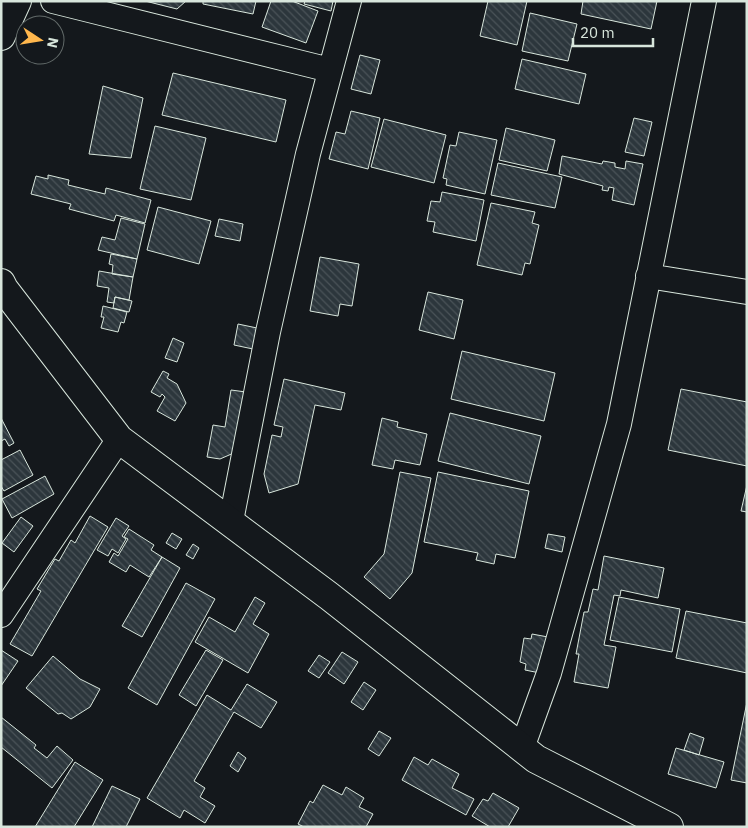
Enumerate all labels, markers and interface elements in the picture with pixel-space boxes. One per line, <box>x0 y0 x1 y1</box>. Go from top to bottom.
north arrow <box>15 15 65 65</box>
scale bar <box>573 15 653 47</box>
text: 20 m <box>580 23 615 42</box>
text: N <box>43 36 63 50</box>

